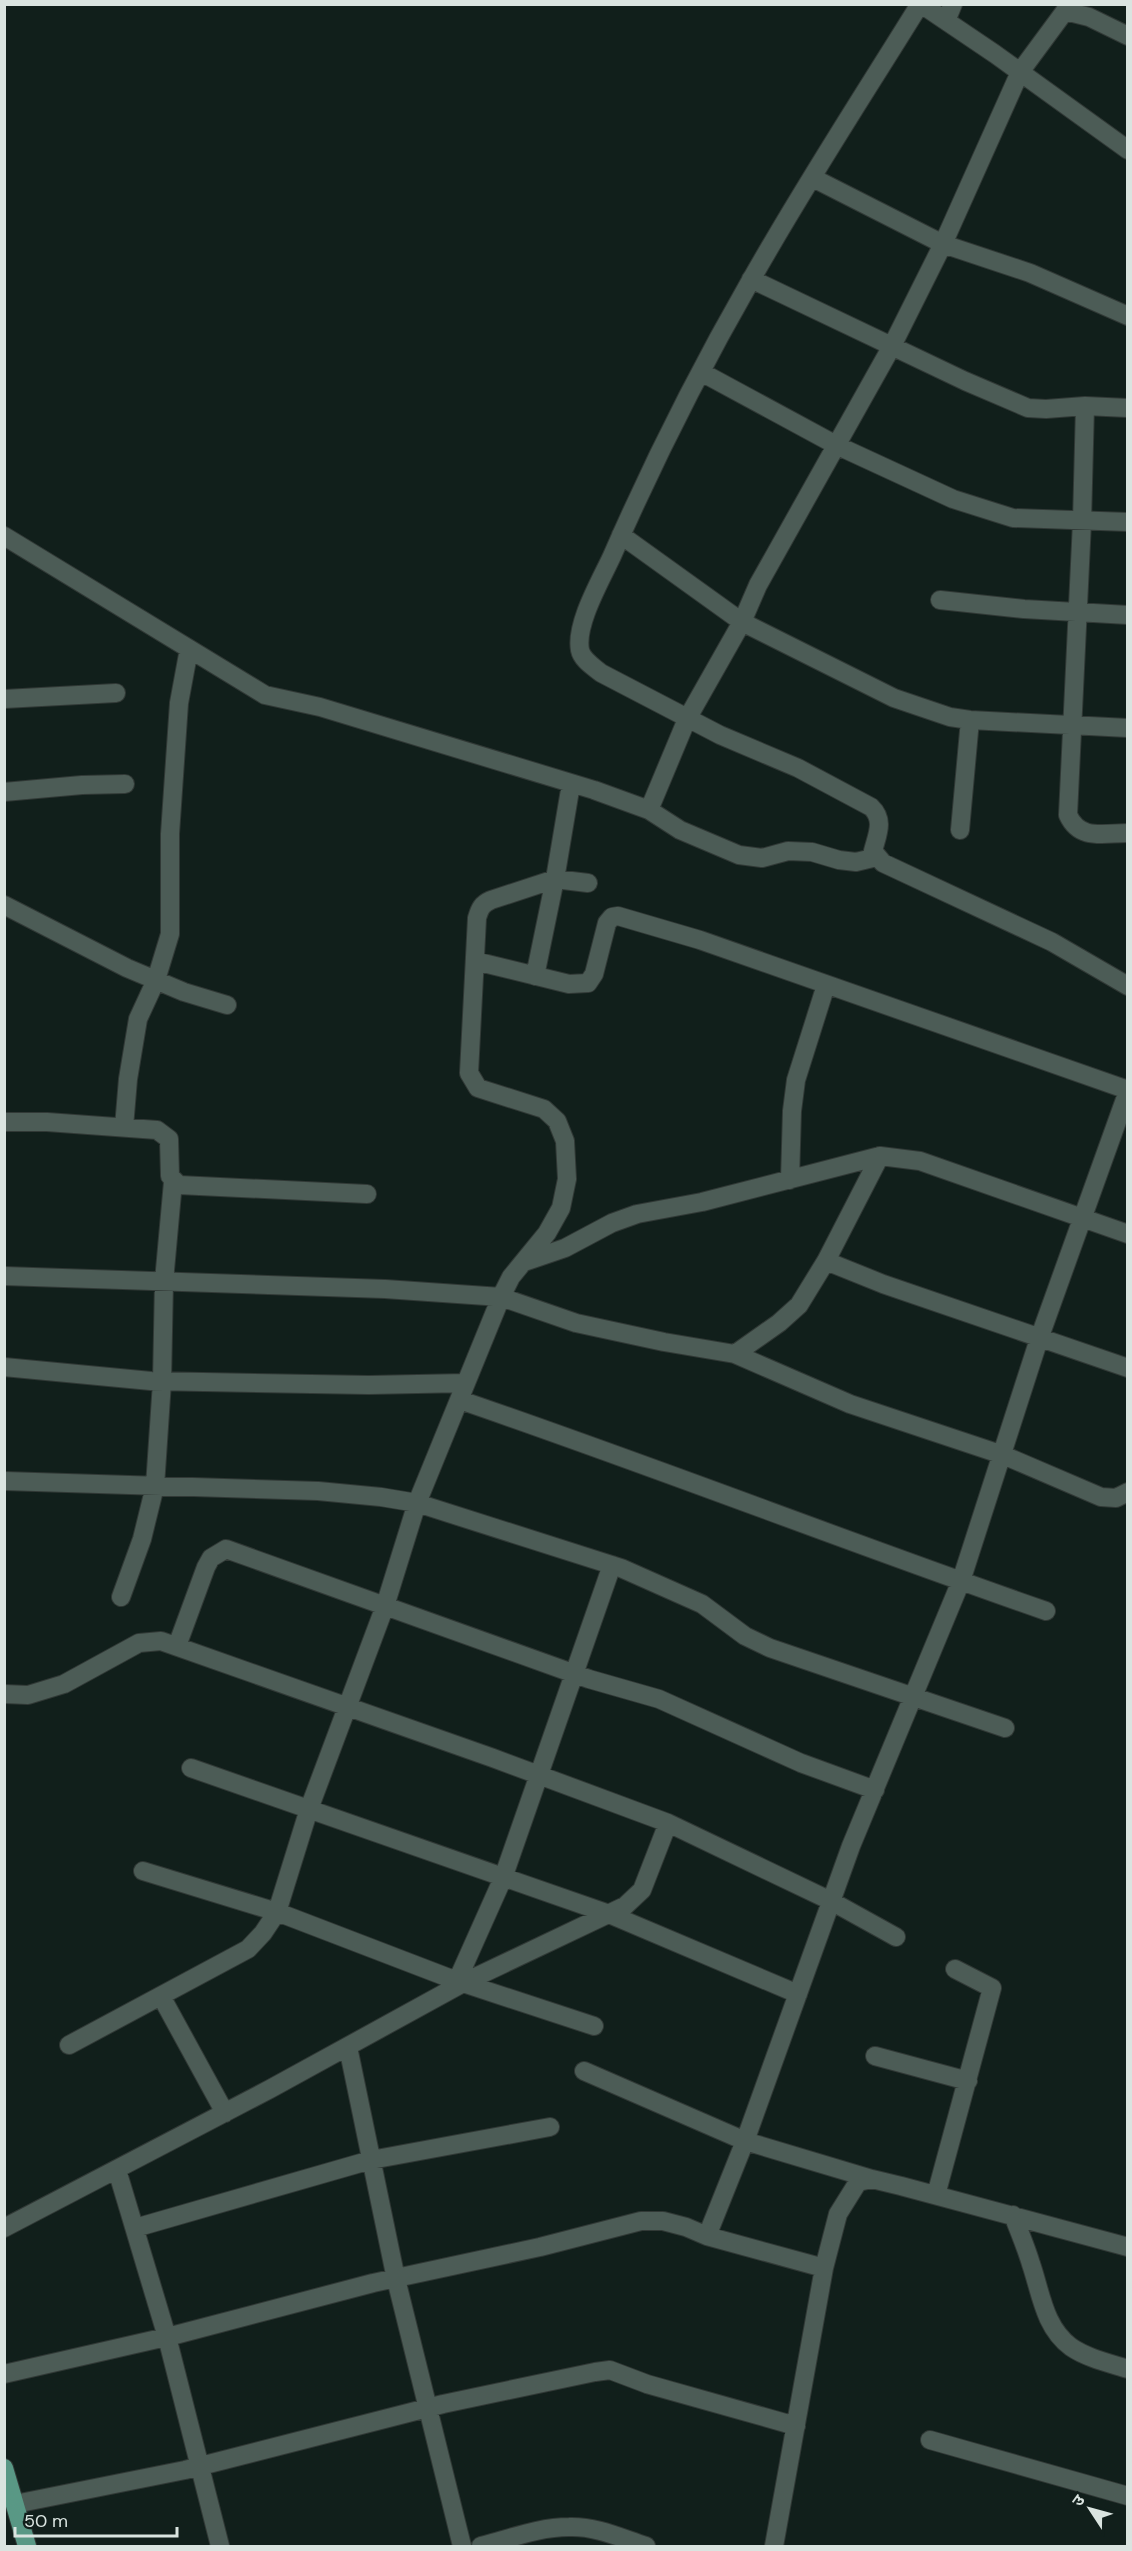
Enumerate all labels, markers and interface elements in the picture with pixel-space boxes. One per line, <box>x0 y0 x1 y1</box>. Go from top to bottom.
north arrow <box>1060 2479 1120 2539</box>
text: उ <box>1067 2490 1090 2510</box>
scale bar <box>15 2500 177 2538</box>
text: 50 m <box>24 2509 68 2533</box>

